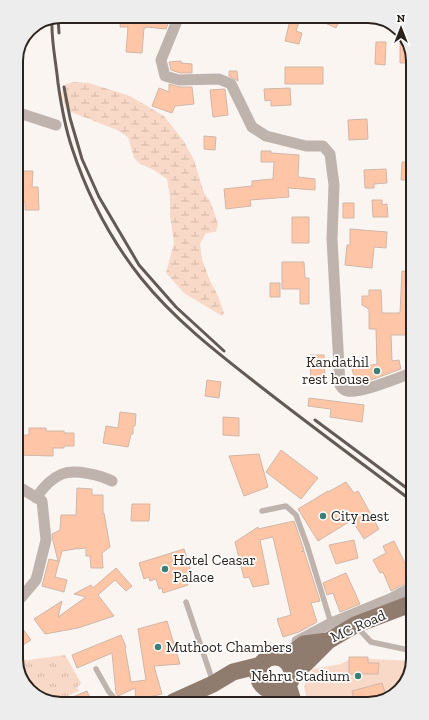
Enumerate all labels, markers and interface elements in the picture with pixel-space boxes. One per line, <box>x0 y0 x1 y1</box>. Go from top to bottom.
north arrow <box>381 8 421 48</box>
text: N <box>397 12 406 25</box>
place label: Kandathil rest house <box>302 353 369 388</box>
marker: Kandathil rest house <box>372 366 382 376</box>
place label: City nest <box>331 507 389 525</box>
marker: City nest <box>318 511 328 521</box>
place label: Hotel Ceasar Palace <box>173 551 256 586</box>
marker: Hotel Ceasar Palace <box>160 564 170 574</box>
street label: MC Road <box>328 606 389 646</box>
place label: Muthoot Chambers <box>166 638 292 656</box>
marker: Muthoot Chambers <box>153 642 163 652</box>
place label: Nehru Stadium <box>251 667 350 685</box>
marker: Nehru Stadium <box>353 671 363 681</box>

